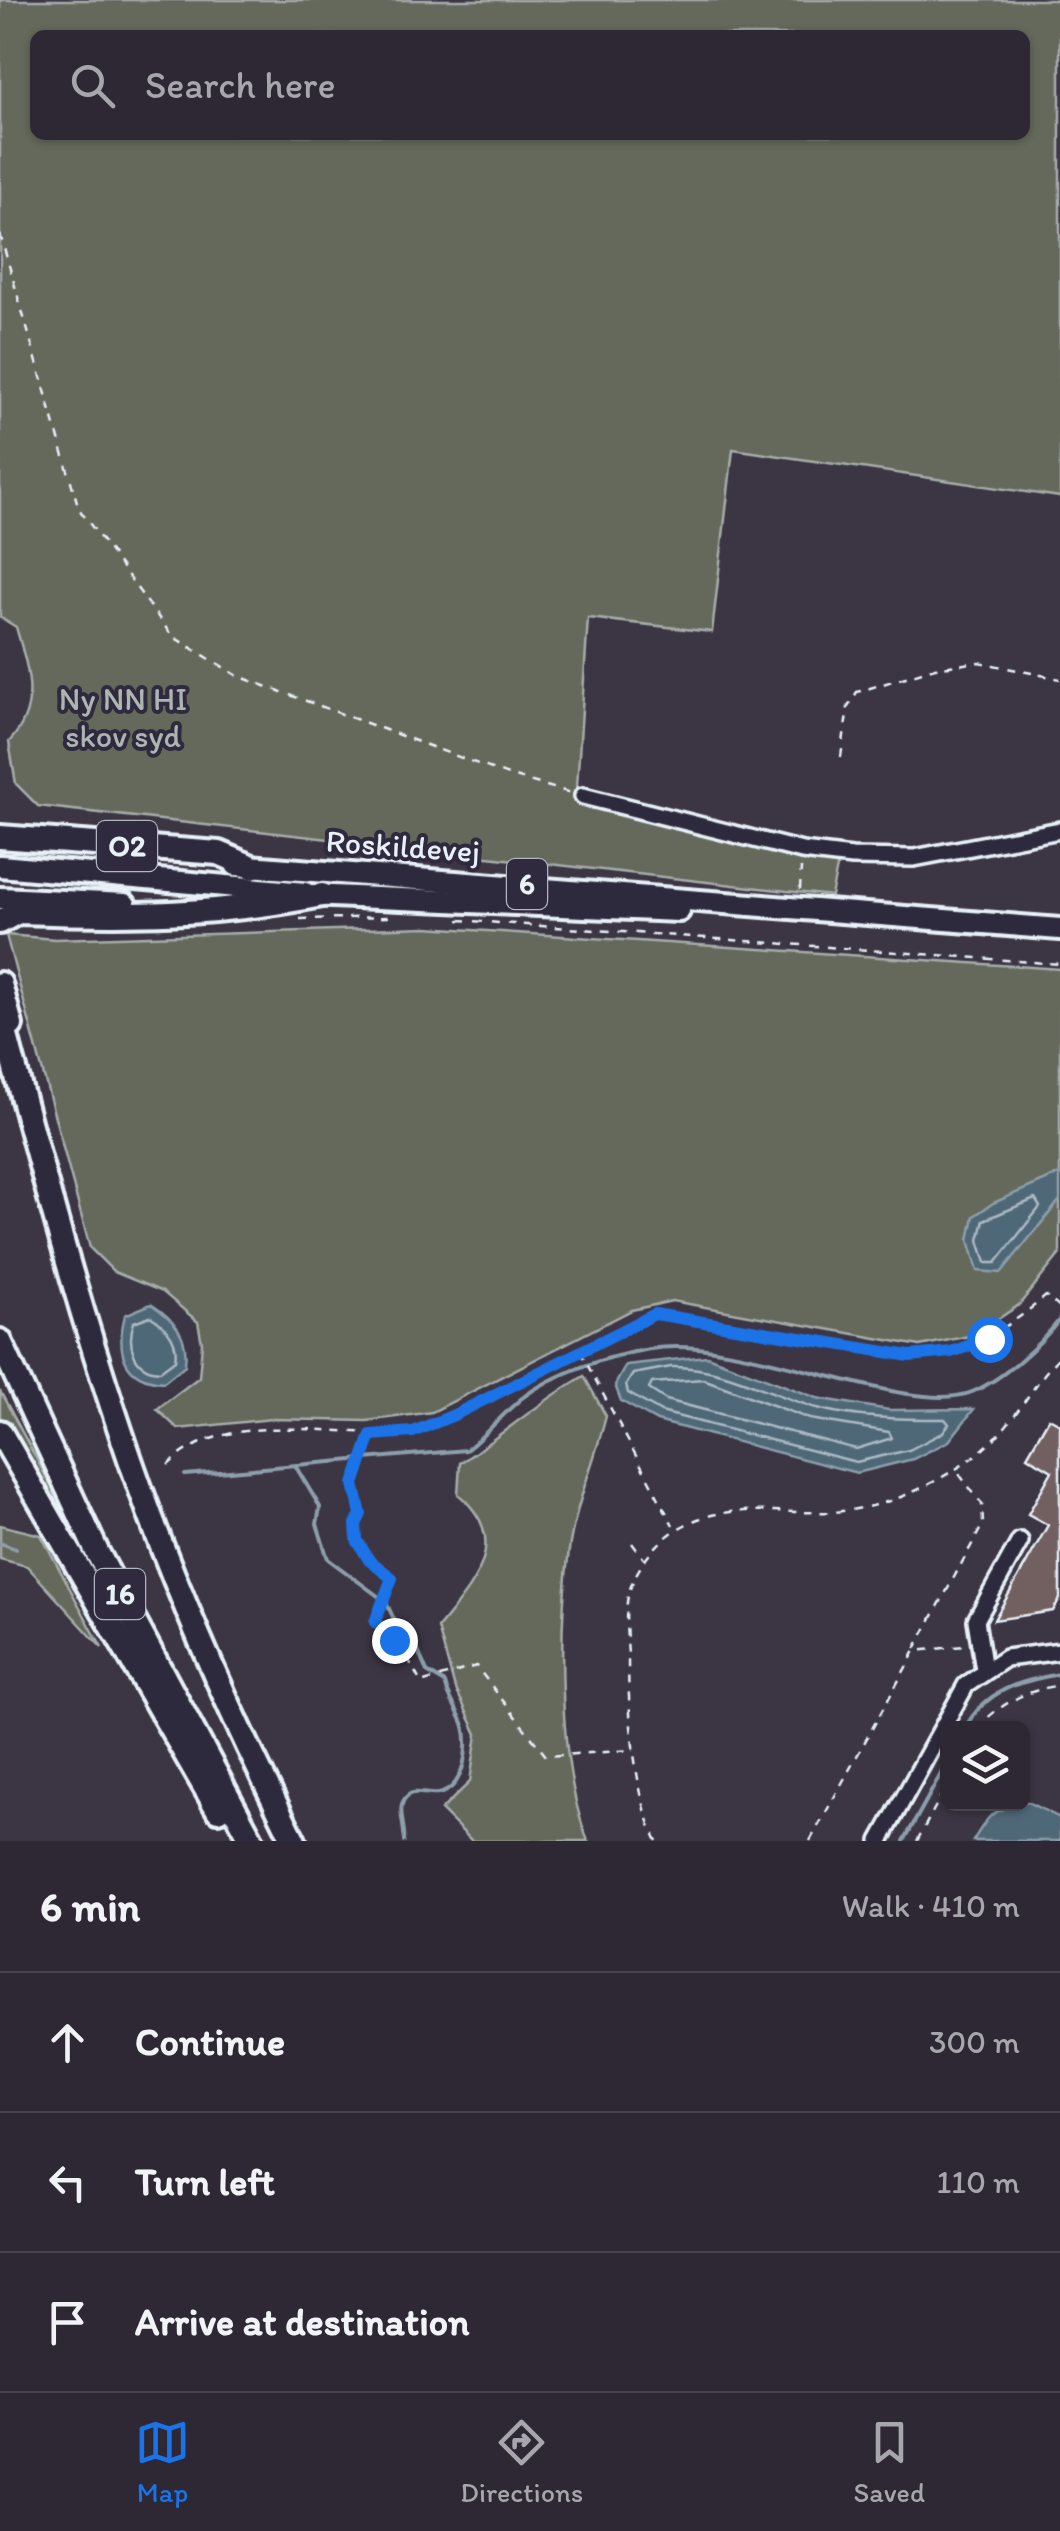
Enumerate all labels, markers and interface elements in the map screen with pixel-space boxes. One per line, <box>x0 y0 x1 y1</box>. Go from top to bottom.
search box <box>30 30 1030 140</box>
icon: search <box>65 58 120 113</box>
text: Search here <box>145 62 336 108</box>
park label: Ny NN HI skov syd <box>59 680 187 755</box>
road number: O2 <box>97 821 157 871</box>
street label: Roskildevej <box>325 822 481 870</box>
road number: 6 <box>507 859 547 909</box>
route start <box>967 1317 1013 1363</box>
road number: 16 <box>95 1569 145 1619</box>
route end <box>372 1618 418 1664</box>
map controls <box>940 1721 1030 1811</box>
button: layers <box>940 1721 1030 1811</box>
text: 6 min <box>40 1881 140 1932</box>
text: Walk · 410 m <box>842 1887 1020 1925</box>
icon: ahead <box>40 2015 95 2070</box>
text: Continue <box>135 2019 285 2065</box>
text: 300 m <box>929 2023 1020 2061</box>
icon: left <box>40 2155 95 2210</box>
text: Turn left <box>135 2159 275 2205</box>
text: 110 m <box>936 2163 1020 2201</box>
icon: arrive <box>40 2295 95 2350</box>
text: Arrive at destination <box>135 2299 470 2345</box>
tab: Map <box>135 2415 190 2509</box>
tab: Directions <box>460 2415 583 2509</box>
tab: Saved <box>853 2415 925 2509</box>

